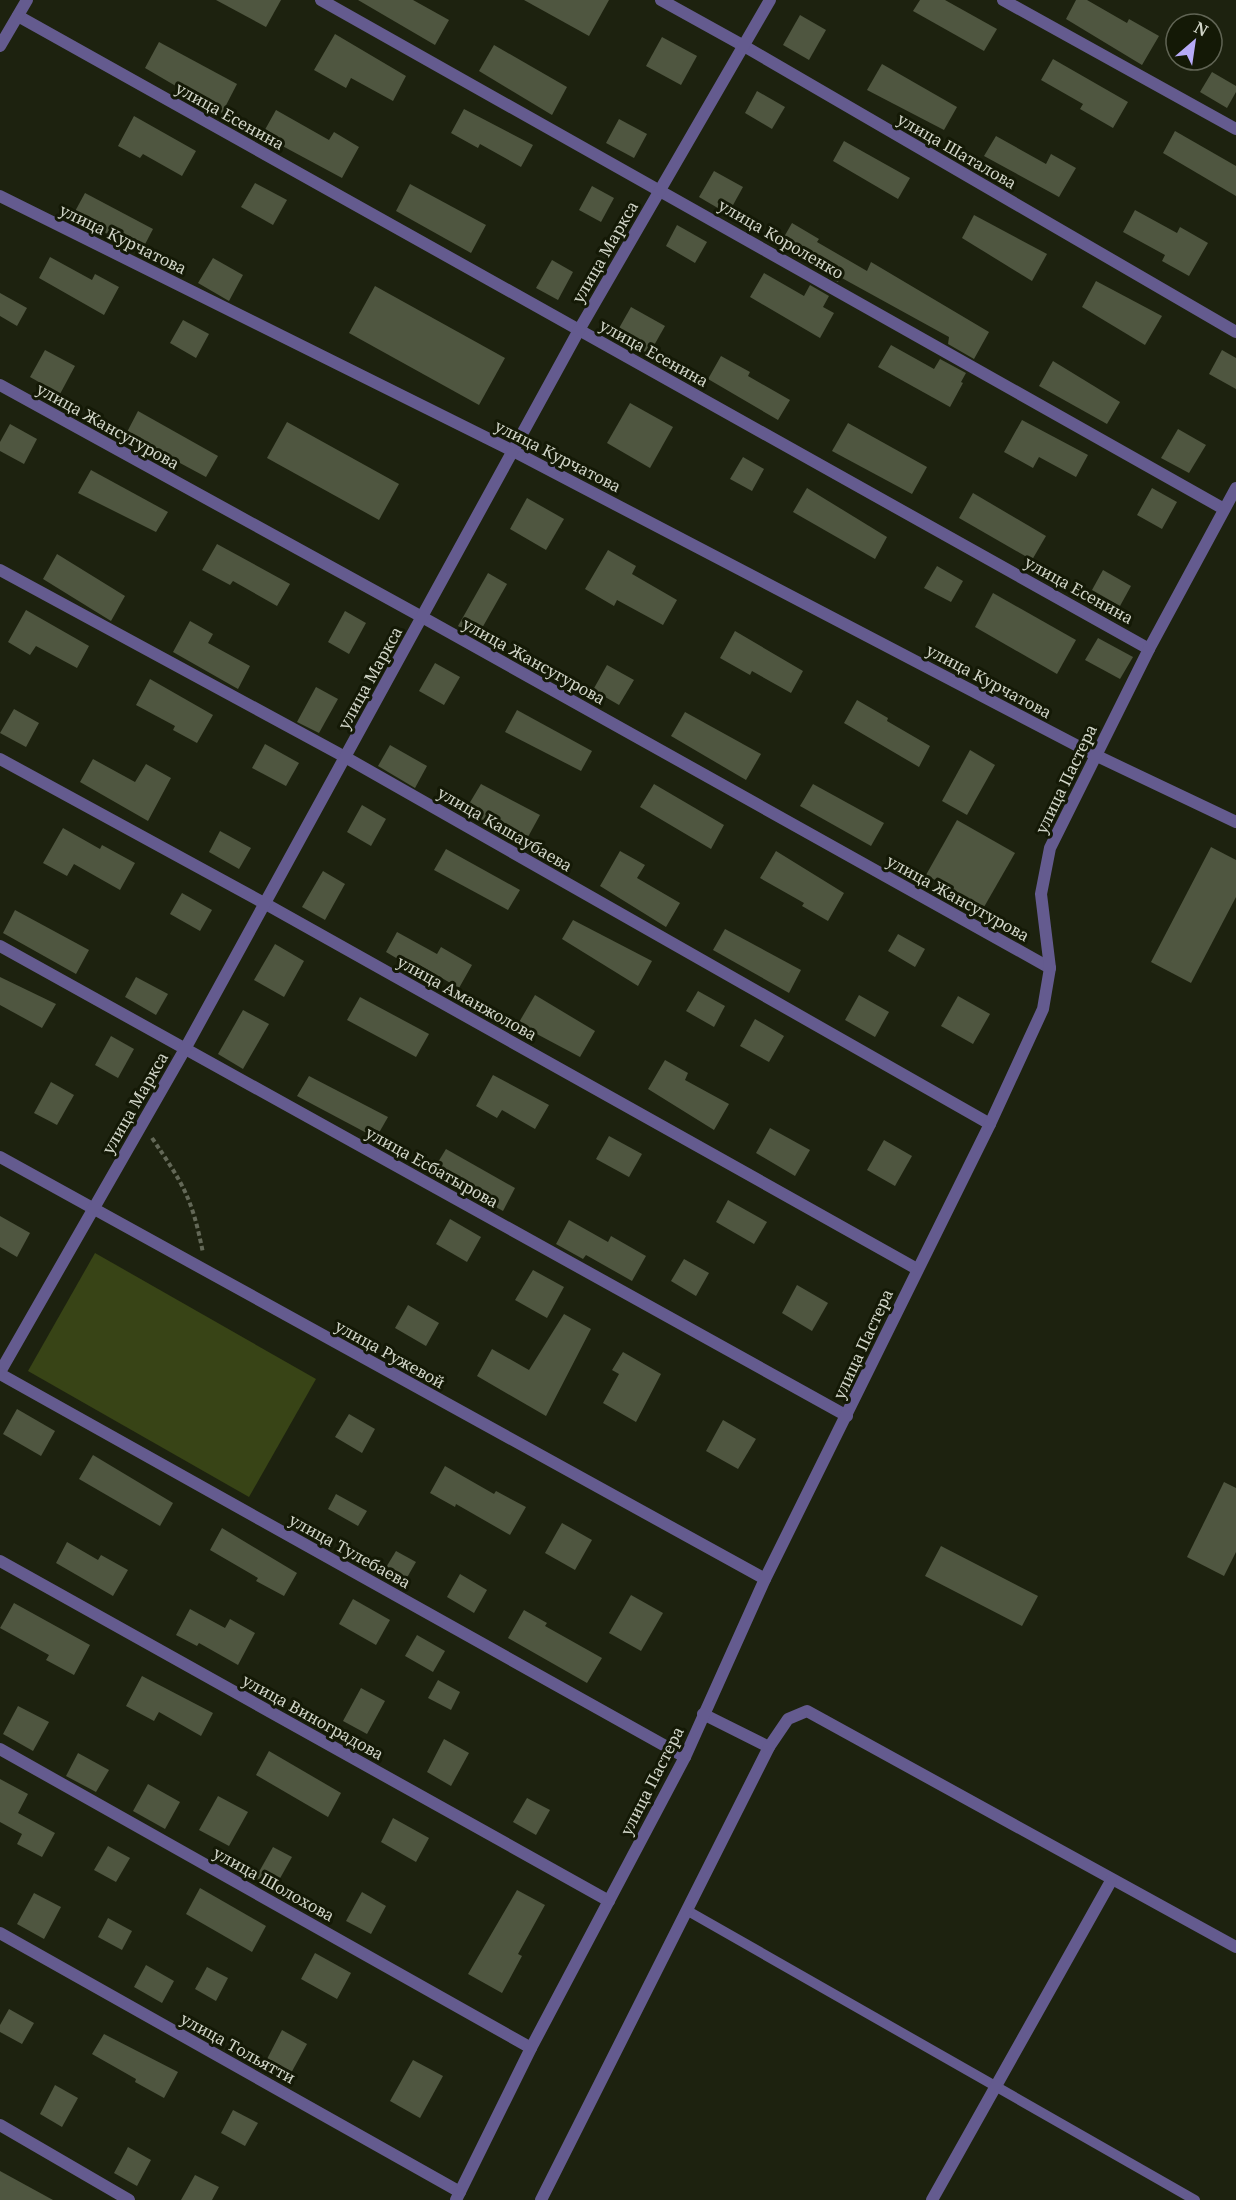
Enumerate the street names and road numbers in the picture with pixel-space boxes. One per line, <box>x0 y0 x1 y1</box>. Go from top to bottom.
street label: улица Есенина <box>172 77 288 155</box>
street label: улица Шаталова <box>893 108 1021 194</box>
street label: улица Короленко <box>714 194 848 284</box>
street label: улица Маркса <box>567 197 643 307</box>
street label: улица Курчатова <box>56 199 190 279</box>
street label: улица Есенина <box>596 314 712 392</box>
street label: улица Жансугурова <box>33 378 183 474</box>
street label: улица Курчатова <box>491 415 625 497</box>
street label: улица Есенина <box>1021 551 1137 629</box>
street label: улица Жансугурова <box>459 613 609 709</box>
street label: улица Маркса <box>333 623 407 733</box>
street label: улица Курчатова <box>922 639 1056 723</box>
street label: улица Пастера <box>1030 720 1102 838</box>
street label: улица Кашаубаева <box>434 781 576 877</box>
street label: улица Жансугурова <box>883 850 1033 946</box>
street label: улица Аманжолова <box>393 950 541 1046</box>
street label: улица Маркса <box>97 1048 173 1158</box>
street label: улица Есбатырова <box>362 1121 502 1213</box>
street label: улица Пастера <box>828 1285 898 1403</box>
street label: улица Ружевой <box>331 1315 449 1393</box>
street label: улица Тулебаева <box>285 1508 415 1594</box>
street label: улица Виноградова <box>238 1669 388 1765</box>
street label: улица Пастера <box>615 1723 689 1839</box>
street label: улица Шолохова <box>209 1842 339 1926</box>
street label: улица Тольятти <box>177 2007 300 2089</box>

